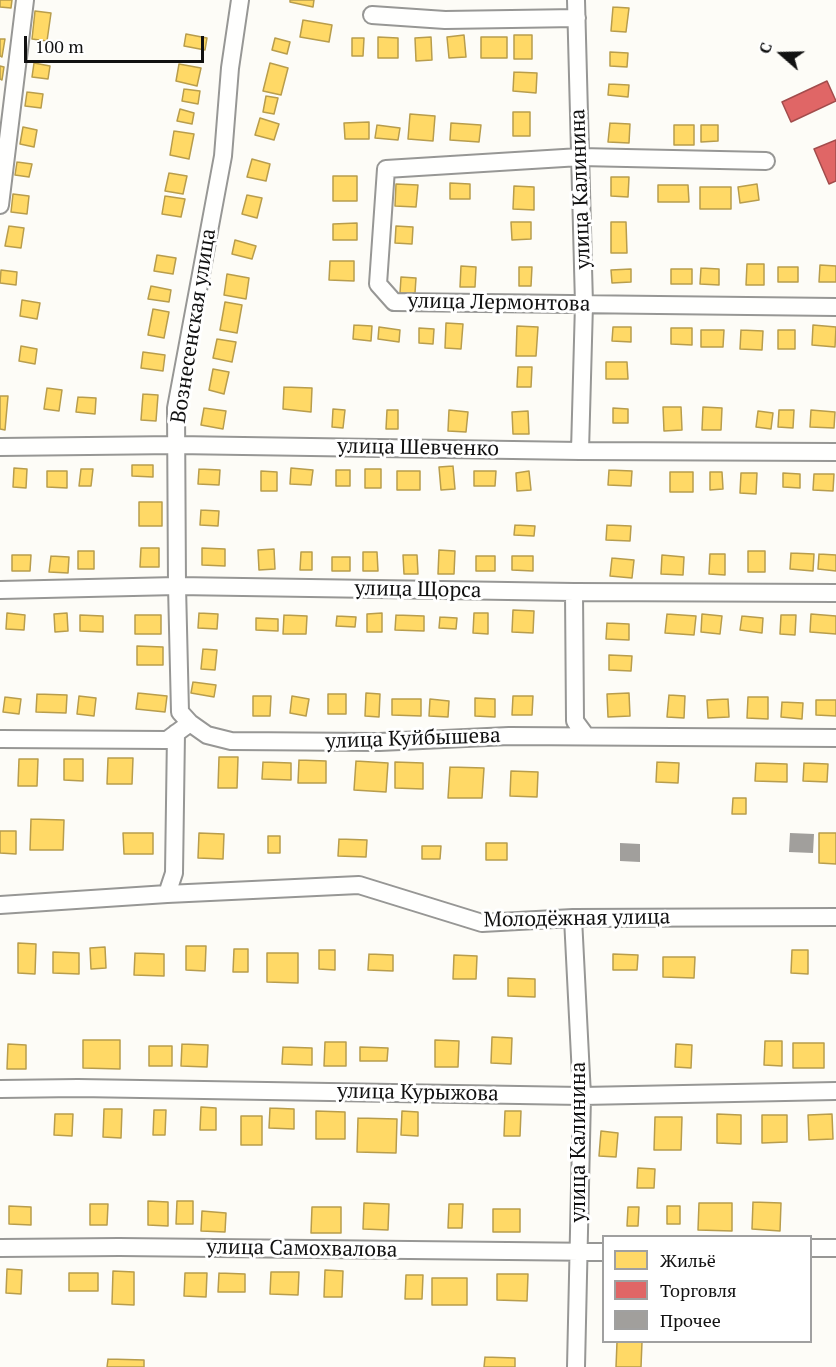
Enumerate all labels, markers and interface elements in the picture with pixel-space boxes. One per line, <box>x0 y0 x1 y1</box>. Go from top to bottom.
scale bar <box>27 24 207 62</box>
north arrow <box>752 24 812 84</box>
text: 100 m <box>35 34 84 58</box>
text: С <box>753 39 777 57</box>
street label: улица Калинина <box>566 108 596 270</box>
street label: Вознесенская улица <box>166 227 222 425</box>
street label: улица Лермонтова <box>407 289 591 317</box>
street label: улица Шевченко <box>337 434 499 462</box>
street label: улица Щорса <box>354 576 482 604</box>
street label: улица Куйбышева <box>325 723 501 755</box>
street label: Молодёжная улица <box>483 905 671 933</box>
street label: улица Калинина <box>566 1062 592 1222</box>
street label: улица Курыжова <box>337 1079 499 1107</box>
street label: улица Самохвалова <box>206 1235 398 1263</box>
legend <box>602 1235 812 1343</box>
text: Жильё <box>660 1248 716 1272</box>
text: Торговля <box>660 1278 737 1302</box>
text: Прочее <box>660 1308 721 1332</box>

